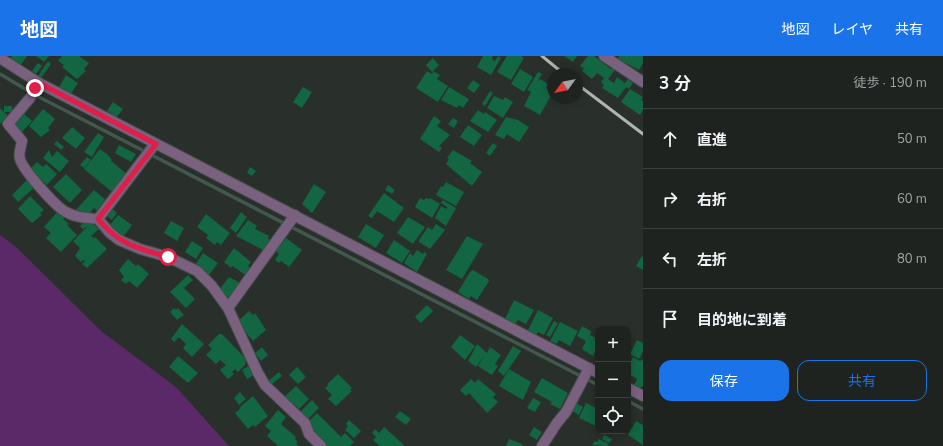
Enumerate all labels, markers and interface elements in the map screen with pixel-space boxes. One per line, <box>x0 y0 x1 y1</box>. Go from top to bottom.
text: 地図 <box>20 17 58 43</box>
text: 地図 <box>781 20 809 39</box>
text: レイヤ <box>831 20 873 39</box>
text: 共有 <box>895 20 923 39</box>
north arrow <box>547 68 583 104</box>
text: 3 分 <box>659 72 691 95</box>
text: 徒歩 · 190 m <box>853 74 927 92</box>
route end <box>26 79 44 97</box>
icon: ahead <box>659 128 681 150</box>
text: 直進 <box>697 130 727 150</box>
text: 50 m <box>897 130 927 148</box>
icon: right <box>659 188 681 210</box>
text: 右折 <box>697 190 727 210</box>
text: 60 m <box>897 190 927 208</box>
route start <box>159 248 177 266</box>
icon: left <box>659 248 681 270</box>
text: 左折 <box>697 250 727 270</box>
text: 80 m <box>897 250 927 268</box>
icon: arrive <box>659 308 681 330</box>
text: 目的地に到着 <box>697 310 787 330</box>
map controls <box>595 326 631 434</box>
button: + <box>595 326 631 362</box>
button: 保存 <box>659 360 789 401</box>
button: 共有 <box>797 360 927 401</box>
button: − <box>595 362 631 398</box>
button: locate <box>595 398 631 434</box>

